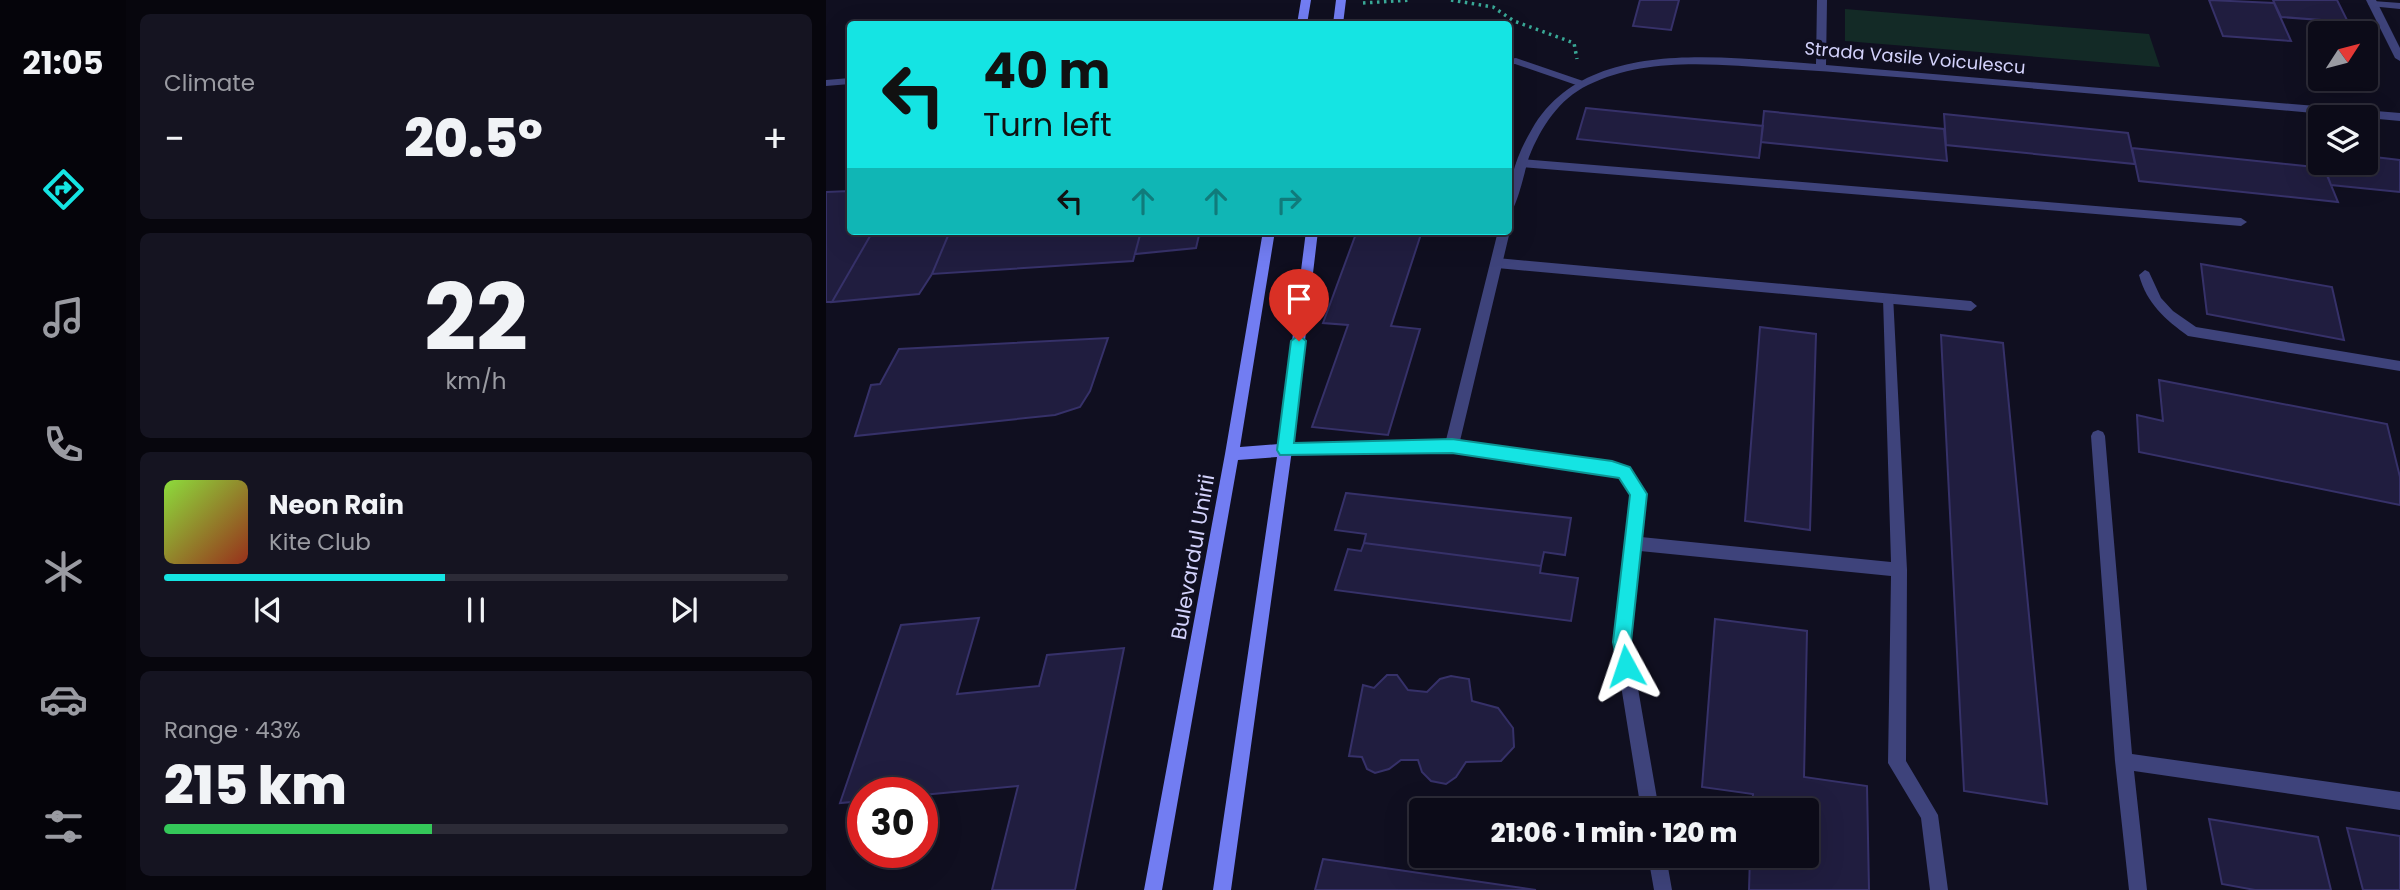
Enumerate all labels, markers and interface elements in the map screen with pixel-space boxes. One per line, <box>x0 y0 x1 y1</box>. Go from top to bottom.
north arrow <box>2308 21 2378 91</box>
map controls <box>2308 21 2378 175</box>
street label: Strada Vasile Voiculescu <box>1804 35 2027 80</box>
text: 40 m <box>983 37 1110 105</box>
text: 21:05 <box>22 40 104 85</box>
icon: left <box>868 49 959 140</box>
text: Climate <box>164 67 255 99</box>
text: 20.5° <box>404 102 543 175</box>
text: Turn left <box>983 102 1112 147</box>
button: layers <box>2308 105 2378 175</box>
text: − <box>164 112 185 165</box>
text: + <box>762 112 788 165</box>
icon: directions <box>39 165 88 214</box>
icon: left <box>1051 182 1089 220</box>
icon: ahead <box>1124 182 1162 220</box>
icon: ahead <box>1197 182 1235 220</box>
icon: right <box>1270 182 1308 220</box>
text: 22 <box>424 254 528 382</box>
pin <box>1269 269 1329 341</box>
icon: arrive <box>1280 280 1318 318</box>
icon: music <box>39 293 88 342</box>
text: km/h <box>445 365 507 397</box>
icon: phone <box>39 420 88 469</box>
street label: Bulevardul Unirii <box>1164 472 1221 642</box>
text: Neon Rain <box>269 487 404 523</box>
text: Kite Club <box>269 526 371 558</box>
icon: climate <box>39 547 88 596</box>
icon: previous <box>249 591 287 629</box>
icon: pause <box>457 591 495 629</box>
icon: next <box>665 591 703 629</box>
position arrow <box>1589 629 1663 703</box>
icon: car <box>39 675 88 724</box>
text: Range · 43% <box>164 714 301 746</box>
text: 215 km <box>164 749 347 822</box>
speed limit sign: 30 <box>847 777 938 868</box>
icon: filters <box>39 802 88 851</box>
text: 21:06 · 1 min · 120 m <box>1491 815 1737 851</box>

